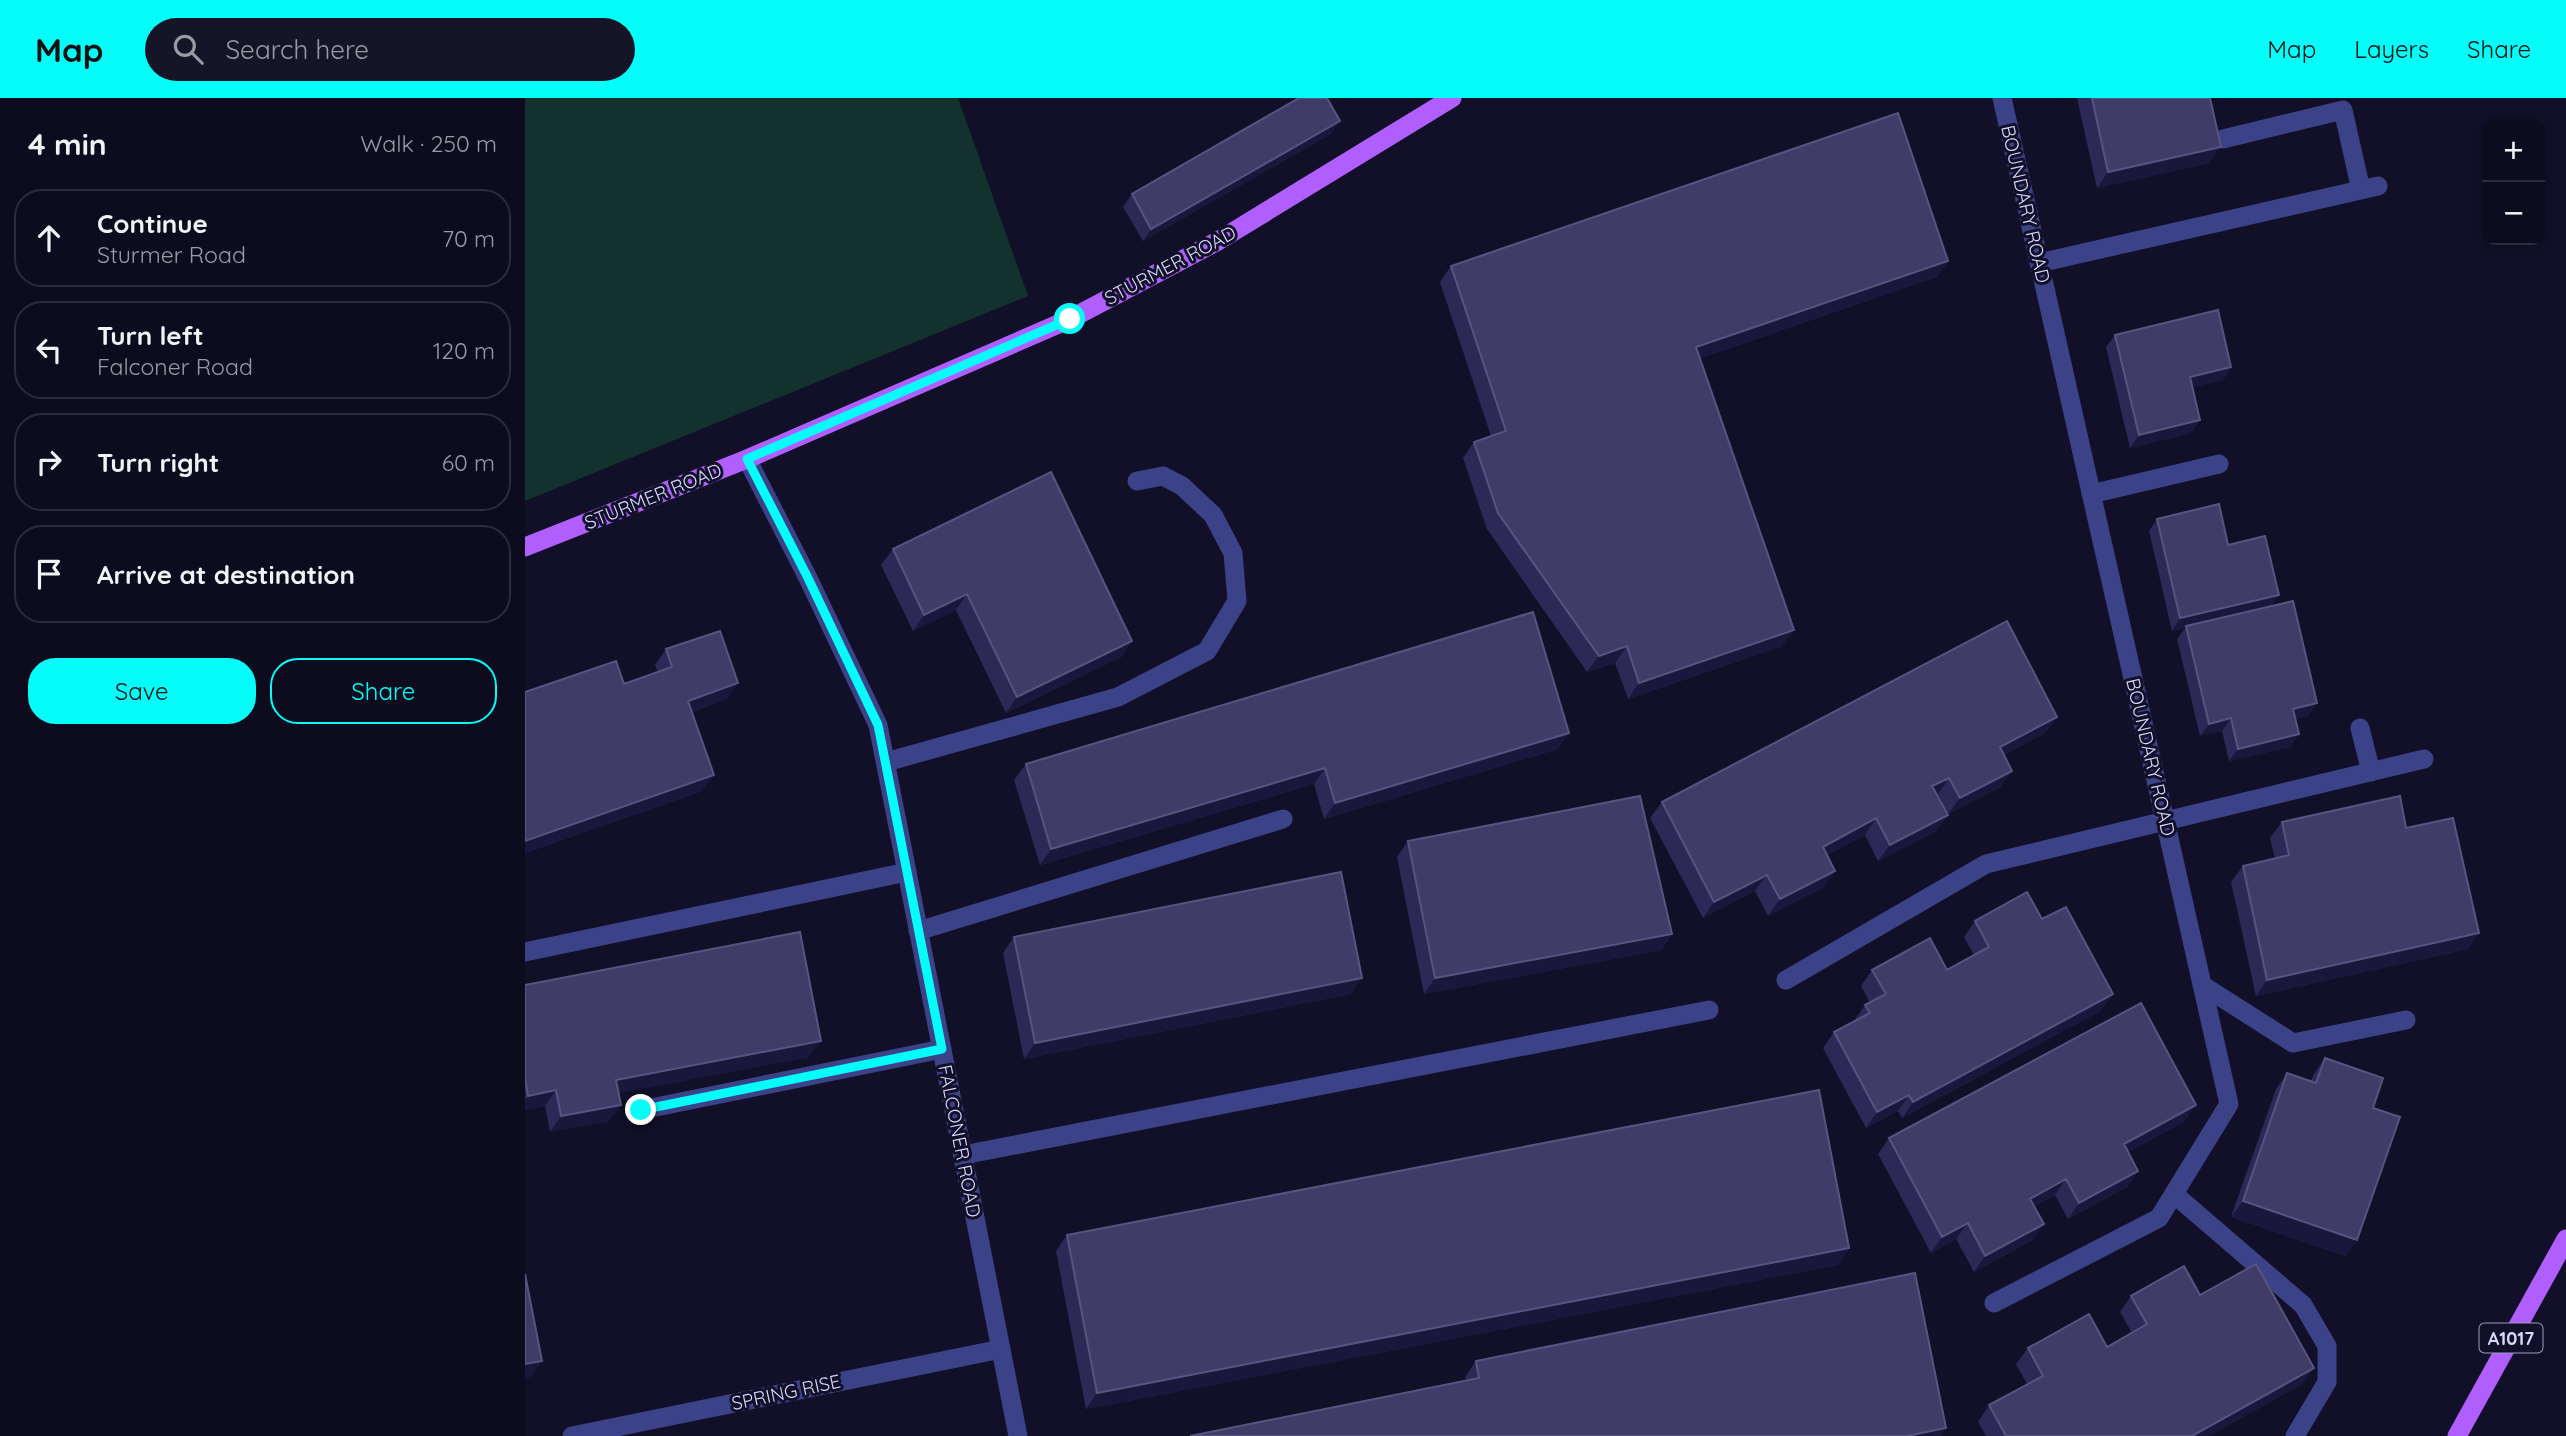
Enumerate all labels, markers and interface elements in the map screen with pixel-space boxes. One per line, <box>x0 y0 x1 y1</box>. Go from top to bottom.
search box <box>145 18 635 81</box>
text: Map <box>35 29 103 70</box>
icon: search <box>169 30 207 68</box>
text: Search here <box>225 33 369 66</box>
text: Map <box>2267 34 2316 64</box>
text: Layers <box>2354 34 2429 64</box>
text: Share <box>2467 34 2531 64</box>
map controls <box>2482 119 2545 245</box>
button: + <box>2482 119 2545 182</box>
street label: BOUNDARY ROAD <box>1996 123 2056 285</box>
text: 4 min <box>28 125 107 163</box>
text: Walk · 250 m <box>360 129 497 158</box>
button: − <box>2482 182 2545 245</box>
text: Continue <box>97 207 208 240</box>
icon: ahead <box>30 219 68 257</box>
street label: STURMER ROAD <box>1100 220 1240 310</box>
text: 70 m <box>442 224 495 253</box>
text: Sturmer Road <box>97 240 246 269</box>
route start <box>1054 303 1085 334</box>
text: Turn left <box>97 319 204 352</box>
icon: left <box>30 331 68 369</box>
text: 120 m <box>433 336 495 365</box>
text: Falconer Road <box>97 352 253 381</box>
icon: right <box>30 443 68 481</box>
text: Turn right <box>97 446 219 479</box>
text: 60 m <box>442 448 495 477</box>
street label: STURMER ROAD <box>581 458 725 534</box>
icon: arrive <box>30 555 68 593</box>
text: Arrive at destination <box>97 558 355 591</box>
button: Save <box>28 658 256 724</box>
button: Share <box>270 658 497 724</box>
street label: BOUNDARY ROAD <box>2121 676 2181 838</box>
street label: FALCONER ROAD <box>933 1063 987 1219</box>
route end <box>625 1094 656 1125</box>
road number: A1017 <box>2479 1324 2543 1352</box>
street label: SPRING RISE <box>729 1369 843 1415</box>

